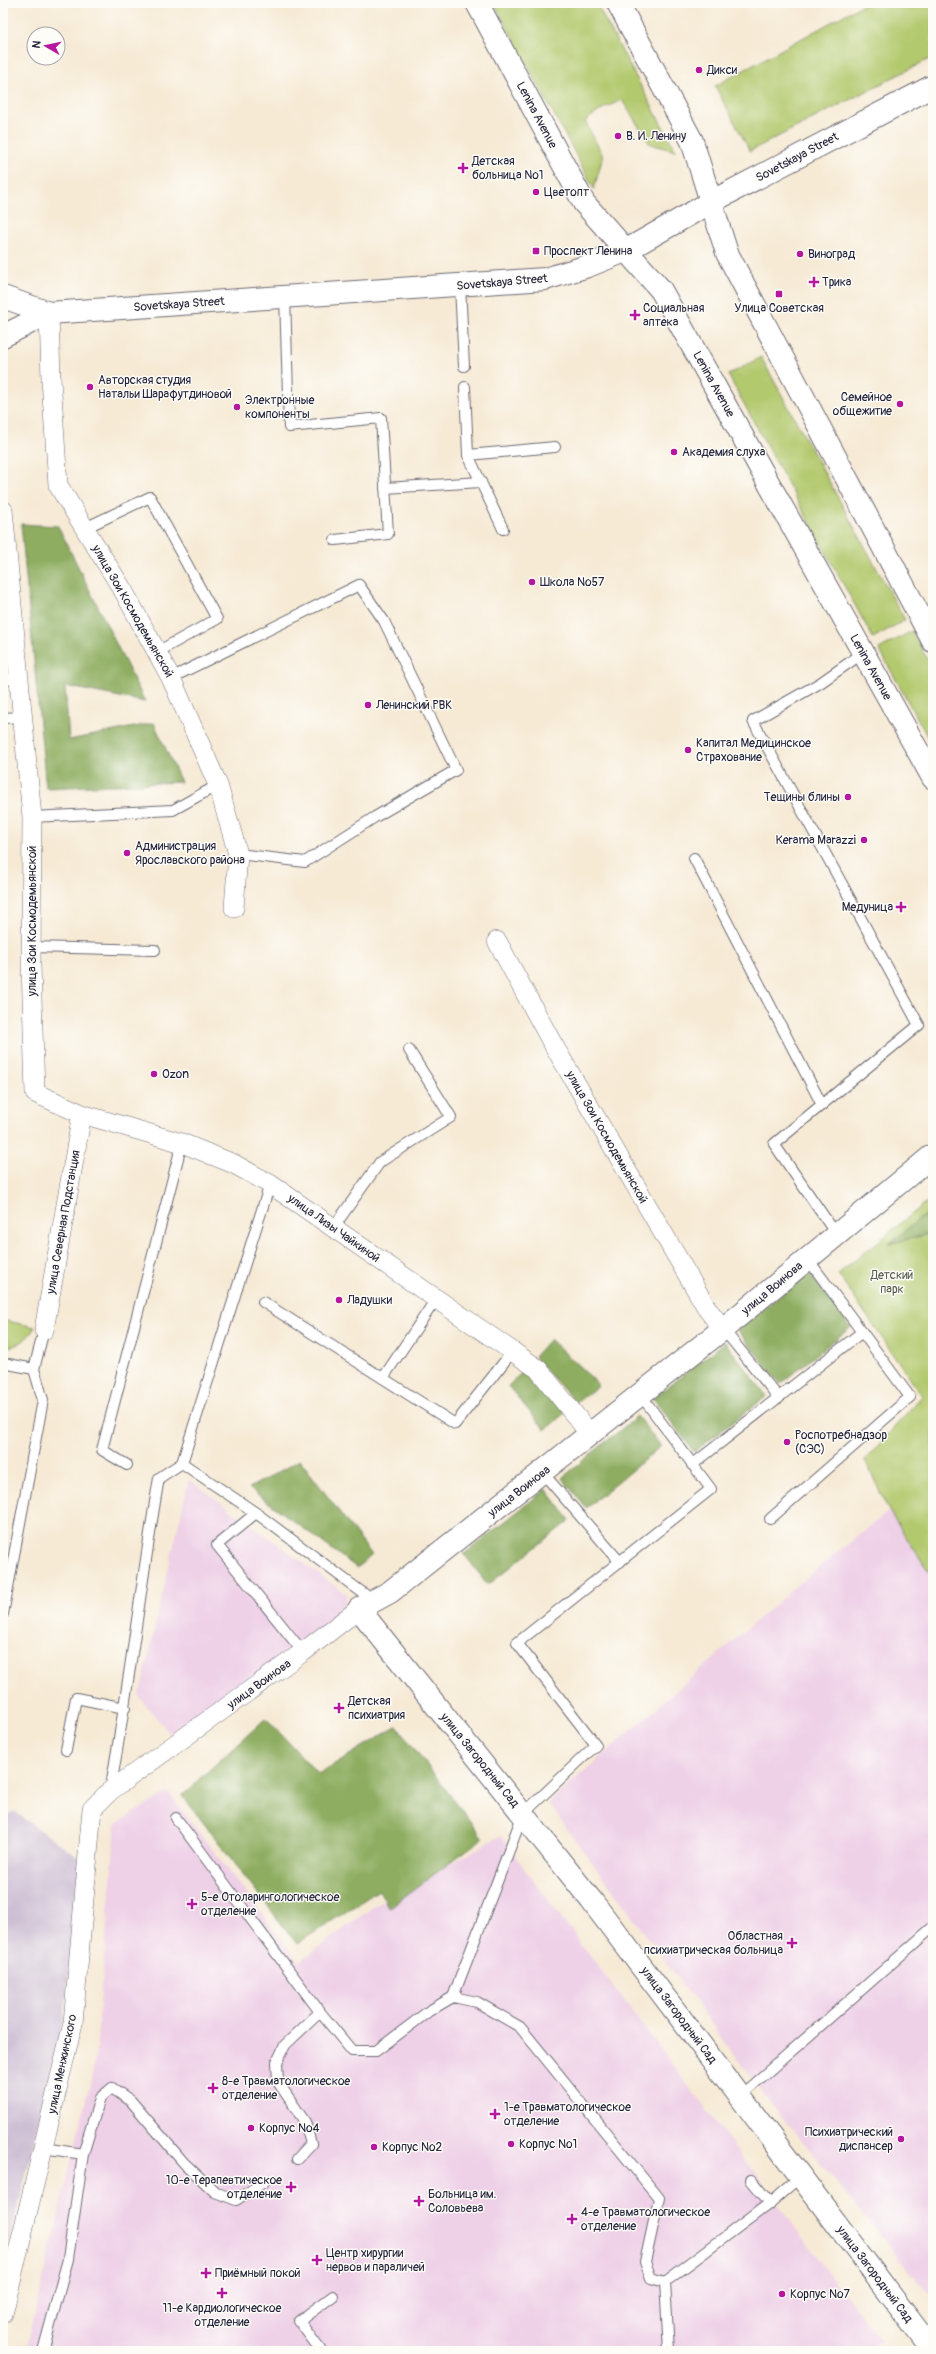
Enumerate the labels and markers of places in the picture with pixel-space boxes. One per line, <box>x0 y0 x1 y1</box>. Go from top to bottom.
place label: Дикси <box>706 63 738 78</box>
marker: Дикси <box>694 65 704 75</box>
place label: В. И. Ленину <box>626 129 686 144</box>
marker: В. И. Ленину <box>613 131 623 141</box>
place label: Детская больница №1 <box>471 154 543 183</box>
marker: Детская больница №1 <box>457 162 469 174</box>
place label: Цветопт <box>544 185 589 200</box>
marker: Цветопт <box>531 187 541 197</box>
place label: Проспект Ленина <box>544 244 633 259</box>
marker: Проспект Ленина <box>531 246 541 256</box>
place label: Виноград <box>808 247 856 262</box>
marker: Виноград <box>795 249 805 259</box>
place label: Трика <box>822 275 852 290</box>
marker: Трика <box>809 277 819 287</box>
marker: Улица Советская <box>774 289 784 299</box>
place label: Социальная аптека <box>643 301 705 330</box>
place label: Улица Советская <box>734 301 824 316</box>
marker: Социальная аптека <box>630 310 640 320</box>
place label: Авторская студия Натальи Шарафутдиновой <box>98 373 232 402</box>
marker: Авторская студия Натальи Шарафутдиновой <box>85 382 95 392</box>
place label: Семейное общежитие <box>833 390 892 419</box>
place label: Электронные компоненты <box>245 393 314 422</box>
marker: Семейное общежитие <box>895 399 905 409</box>
marker: Электронные компоненты <box>232 402 242 412</box>
place label: Академия слуха <box>682 445 766 460</box>
marker: Академия слуха <box>669 447 679 457</box>
place label: Школа №57 <box>540 575 605 590</box>
marker: Школа №57 <box>527 577 537 587</box>
place label: Ленинский РВК <box>375 698 452 713</box>
marker: Ленинский РВК <box>363 700 373 710</box>
place label: Капитал Медицинское Страхование <box>696 736 811 765</box>
marker: Капитал Медицинское Страхование <box>683 745 693 755</box>
place label: Тещины блины <box>764 790 840 805</box>
marker: Тещины блины <box>843 792 853 802</box>
place label: Kerama Marazzi <box>775 833 856 848</box>
marker: Kerama Marazzi <box>859 835 869 845</box>
place label: Администрация Ярославского района <box>135 839 245 868</box>
marker: Администрация Ярославского района <box>122 848 132 858</box>
place label: Медуница <box>842 900 893 915</box>
marker: Медуница <box>896 902 906 912</box>
place label: Ozon <box>162 1067 189 1082</box>
marker: Ozon <box>149 1069 159 1079</box>
place label: Ладушки <box>346 1293 393 1308</box>
marker: Ладушки <box>334 1295 344 1305</box>
place label: Роспотребнадзор (СЭС) <box>795 1428 888 1457</box>
marker: Роспотребнадзор (СЭС) <box>782 1437 792 1447</box>
place label: Детская психиатрия <box>347 1694 405 1723</box>
marker: Детская психиатрия <box>333 1702 345 1714</box>
place label: 5-е Отоларингологическое отделение <box>201 1890 340 1919</box>
marker: 5-е Отоларингологическое отделение <box>186 1898 198 1910</box>
place label: Областная психиатрическая больница <box>644 1929 783 1958</box>
marker: Областная психиатрическая больница <box>786 1937 798 1949</box>
place label: 8-е Травматологическое отделение <box>222 2074 350 2103</box>
marker: 8-е Травматологическое отделение <box>207 2082 219 2094</box>
place label: 1-е Травматологическое отделение <box>504 2100 631 2129</box>
marker: 1-е Травматологическое отделение <box>489 2108 501 2120</box>
place label: Корпус №4 <box>259 2121 319 2136</box>
marker: Корпус №4 <box>246 2123 256 2133</box>
place label: Психиатрический диспансер <box>805 2125 893 2154</box>
marker: Психиатрический диспансер <box>896 2134 906 2144</box>
place label: Корпус №1 <box>519 2137 577 2152</box>
marker: Корпус №1 <box>506 2139 516 2149</box>
place label: Корпус №2 <box>382 2140 442 2155</box>
marker: Корпус №2 <box>369 2142 379 2152</box>
place label: 10-е Терапевтическое отделение <box>166 2173 282 2202</box>
marker: 10-е Терапевтическое отделение <box>285 2181 297 2193</box>
place label: Больница им. Соловьева <box>428 2187 496 2216</box>
marker: Больница им. Соловьева <box>413 2195 425 2207</box>
place label: 4-е Травматологическое отделение <box>581 2205 710 2234</box>
marker: 4-е Травматологическое отделение <box>566 2213 578 2225</box>
place label: Центр хирургии нервов и параличей <box>326 2246 425 2275</box>
marker: Центр хирургии нервов и параличей <box>311 2254 323 2266</box>
place label: Приёмный покой <box>215 2266 301 2281</box>
marker: Приёмный покой <box>200 2267 212 2279</box>
marker: 11-е Кардиологическое отделение <box>216 2287 228 2299</box>
place label: Корпус №7 <box>790 2287 850 2302</box>
marker: Корпус №7 <box>777 2289 787 2299</box>
place label: 11-е Кардиологическое отделение <box>163 2301 282 2330</box>

